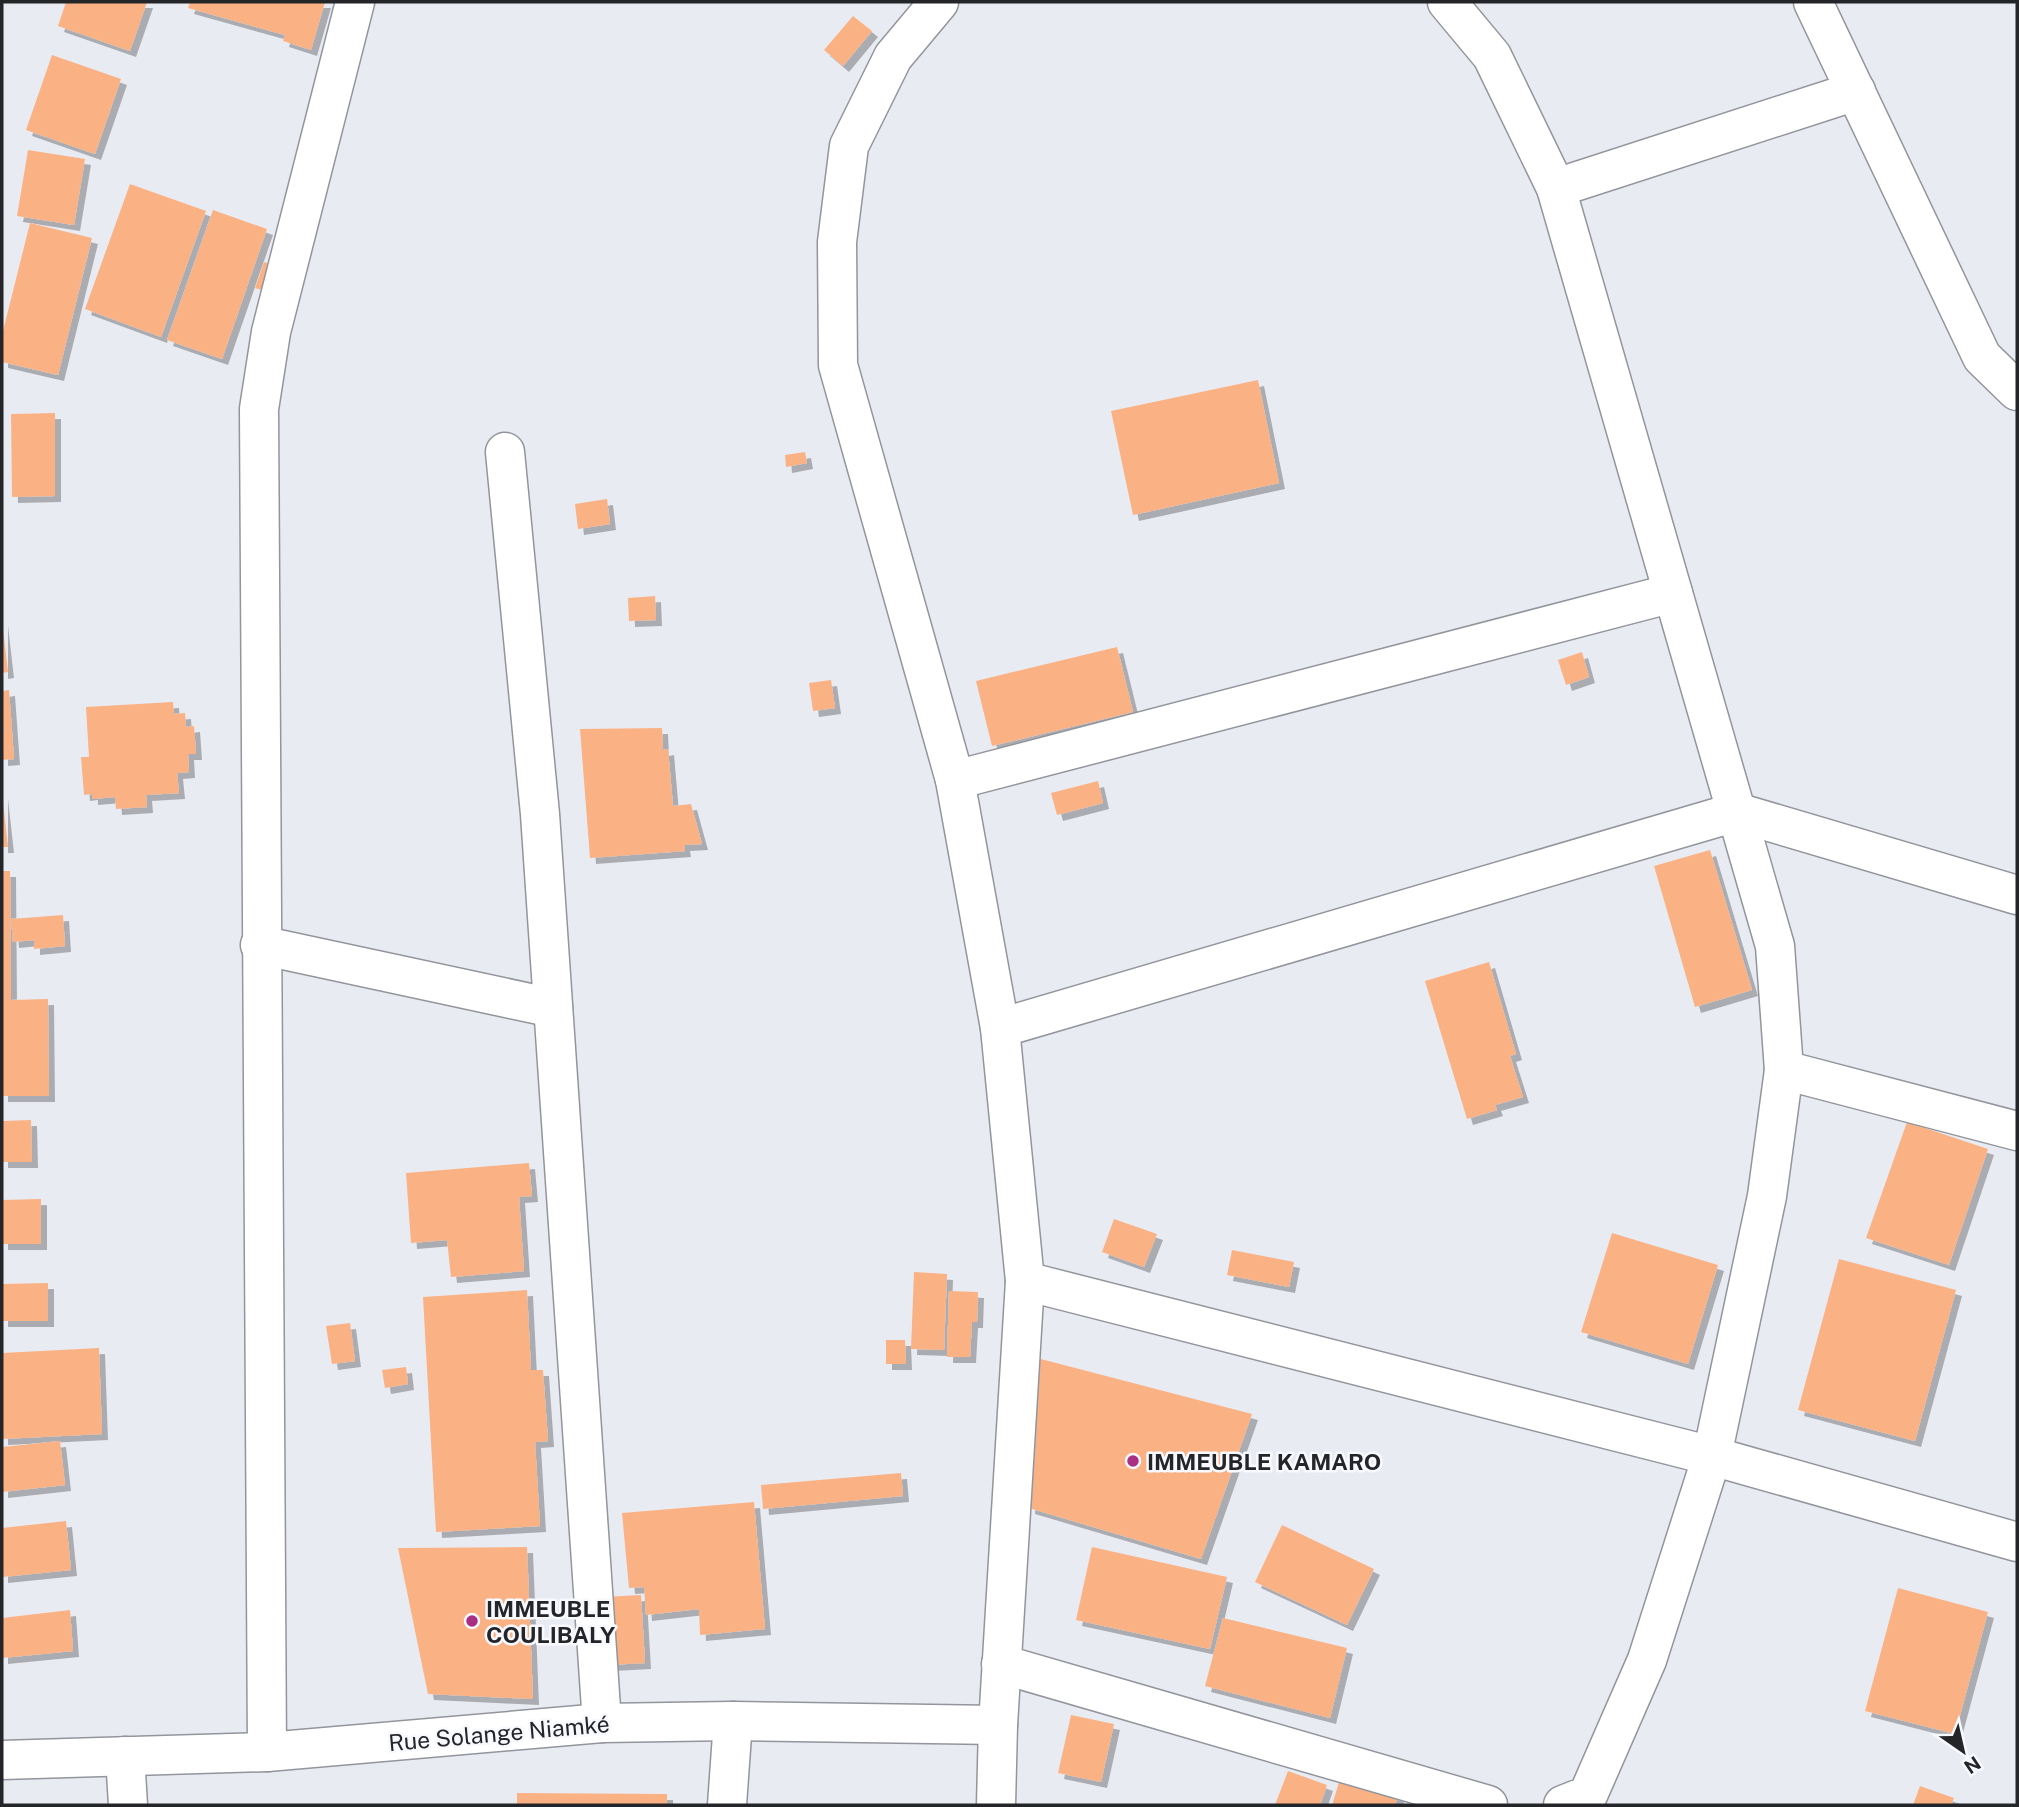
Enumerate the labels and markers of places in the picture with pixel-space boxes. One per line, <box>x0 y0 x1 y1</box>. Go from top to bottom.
place label: IMMEUBLE KAMARO <box>1147 1448 1381 1475</box>
marker: IMMEUBLE KAMARO <box>1125 1453 1141 1469</box>
place label: IMMEUBLE COULIBALY <box>486 1595 616 1648</box>
marker: IMMEUBLE COULIBALY <box>464 1613 480 1629</box>

